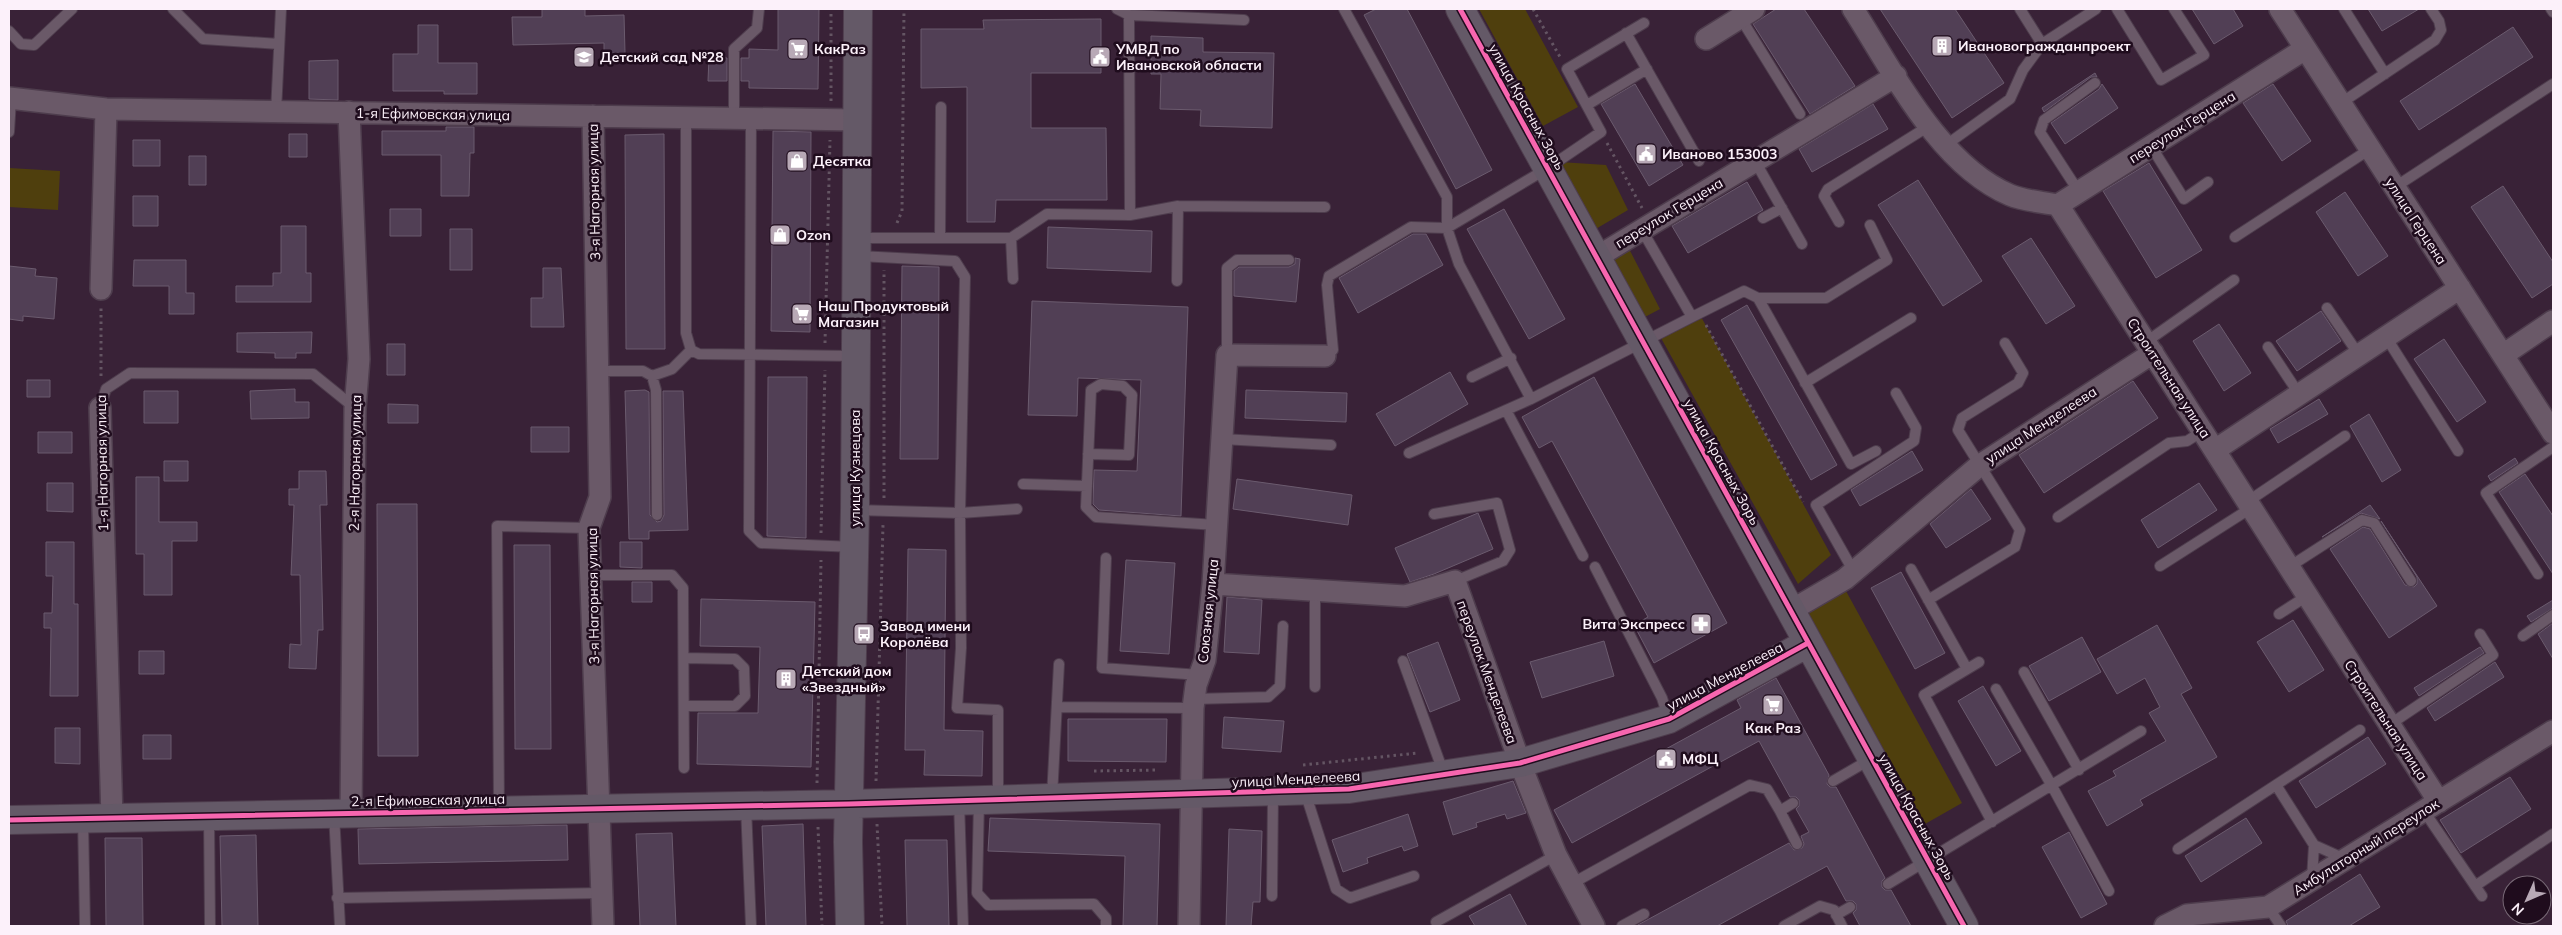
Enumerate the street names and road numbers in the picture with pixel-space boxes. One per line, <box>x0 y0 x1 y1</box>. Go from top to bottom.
street label: улица Красных Зорь <box>1485 41 1569 173</box>
street label: переулок Герцена <box>2125 87 2239 167</box>
street label: 1-я Ефимовская улица <box>356 104 510 124</box>
street label: 3-я Нагорная улица <box>584 123 604 261</box>
street label: переулок Герцена <box>1612 174 1726 252</box>
street label: улица Герцена <box>2381 174 2451 268</box>
street label: Строительная улица <box>2123 314 2215 442</box>
street label: улица Менделеева <box>1982 382 2100 468</box>
street label: 1-я Нагорная улица <box>92 394 112 532</box>
street label: 2-я Нагорная улица <box>345 394 365 532</box>
street label: улица Красных Зорь <box>1680 396 1764 528</box>
street label: улица Кузнецова <box>846 409 864 527</box>
street label: 3-я Нагорная улица <box>583 527 603 665</box>
street label: Союзная улица <box>1194 558 1222 664</box>
street label: переулок Менделеева <box>1453 598 1521 746</box>
street label: улица Менделеева <box>1664 638 1786 714</box>
street label: Строительная улица <box>2340 656 2432 784</box>
street label: улица Красных Зорь <box>1875 751 1959 883</box>
street label: улица Менделеева <box>1231 767 1361 791</box>
street label: 2-я Ефимовская улица <box>351 790 505 810</box>
street label: Амбулаторный переулок <box>2290 794 2443 899</box>

